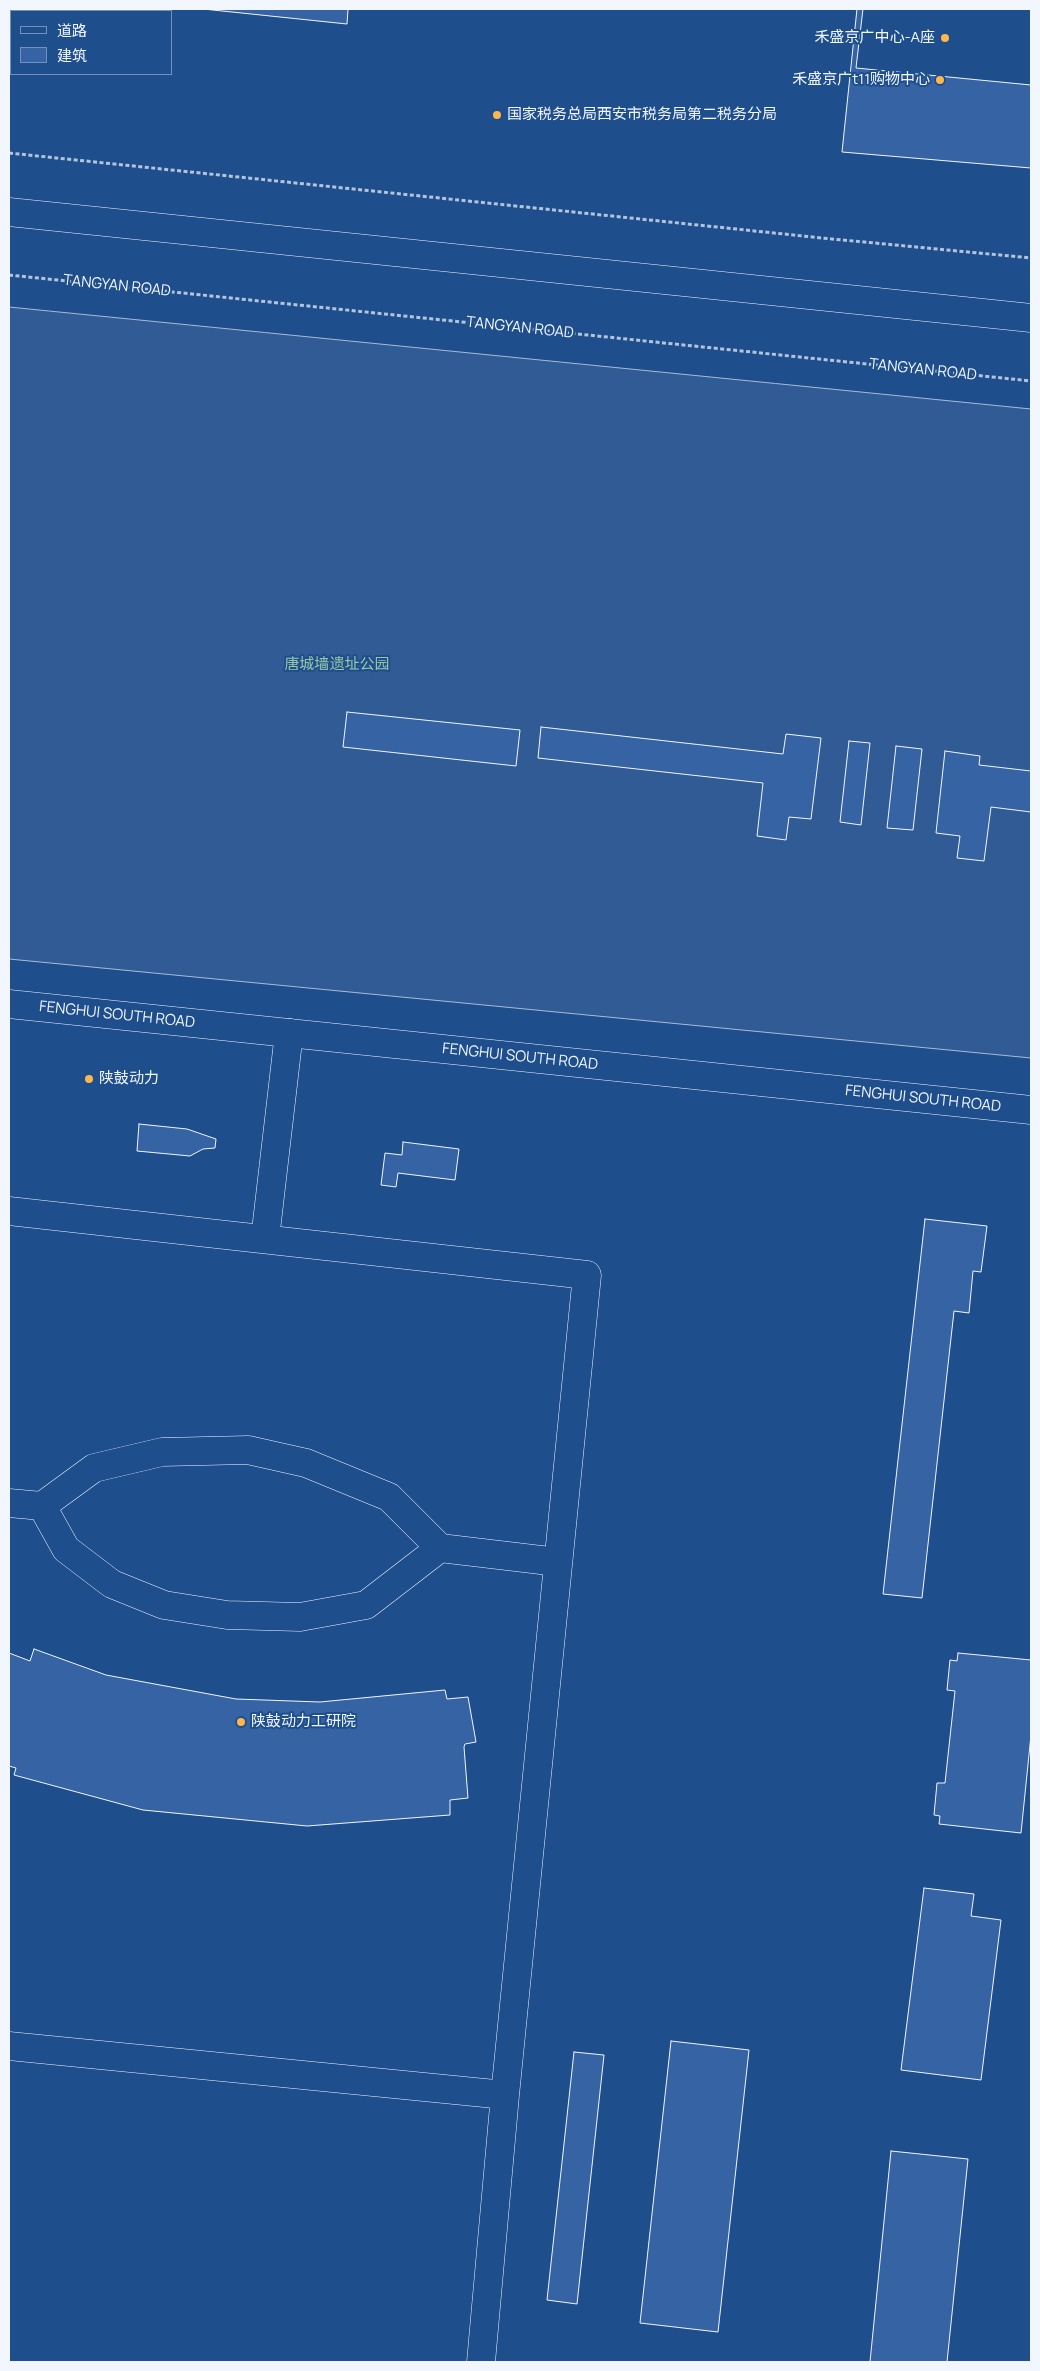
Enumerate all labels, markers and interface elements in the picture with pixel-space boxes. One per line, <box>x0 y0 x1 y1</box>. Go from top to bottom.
legend <box>10 10 172 75</box>
text: 道路 <box>57 20 87 41</box>
place label: 禾盛京广中心-A座 <box>814 29 935 47</box>
marker: 禾盛京广中心-A座 <box>939 32 951 44</box>
text: 建筑 <box>57 45 87 66</box>
place label: 禾盛京广t11购物中心 <box>792 71 930 89</box>
marker: 禾盛京广t11购物中心 <box>934 74 946 86</box>
place label: 国家税务总局西安市税务局第二税务分局 <box>507 106 777 124</box>
marker: 国家税务总局西安市税务局第二税务分局 <box>491 109 503 121</box>
street label: TANGYAN ROAD <box>62 271 172 301</box>
street label: TANGYAN ROAD <box>465 313 575 343</box>
street label: TANGYAN ROAD <box>868 355 978 385</box>
park label: 唐城墙遗址公园 <box>285 656 389 674</box>
street label: FENGHUI SOUTH ROAD <box>38 998 196 1032</box>
street label: FENGHUI SOUTH ROAD <box>441 1040 599 1074</box>
place label: 陕鼓动力 <box>99 1070 159 1088</box>
marker: 陕鼓动力 <box>83 1073 95 1085</box>
street label: FENGHUI SOUTH ROAD <box>844 1082 1002 1116</box>
place label: 陕鼓动力工研院 <box>251 1713 356 1731</box>
marker: 陕鼓动力工研院 <box>235 1716 247 1728</box>

